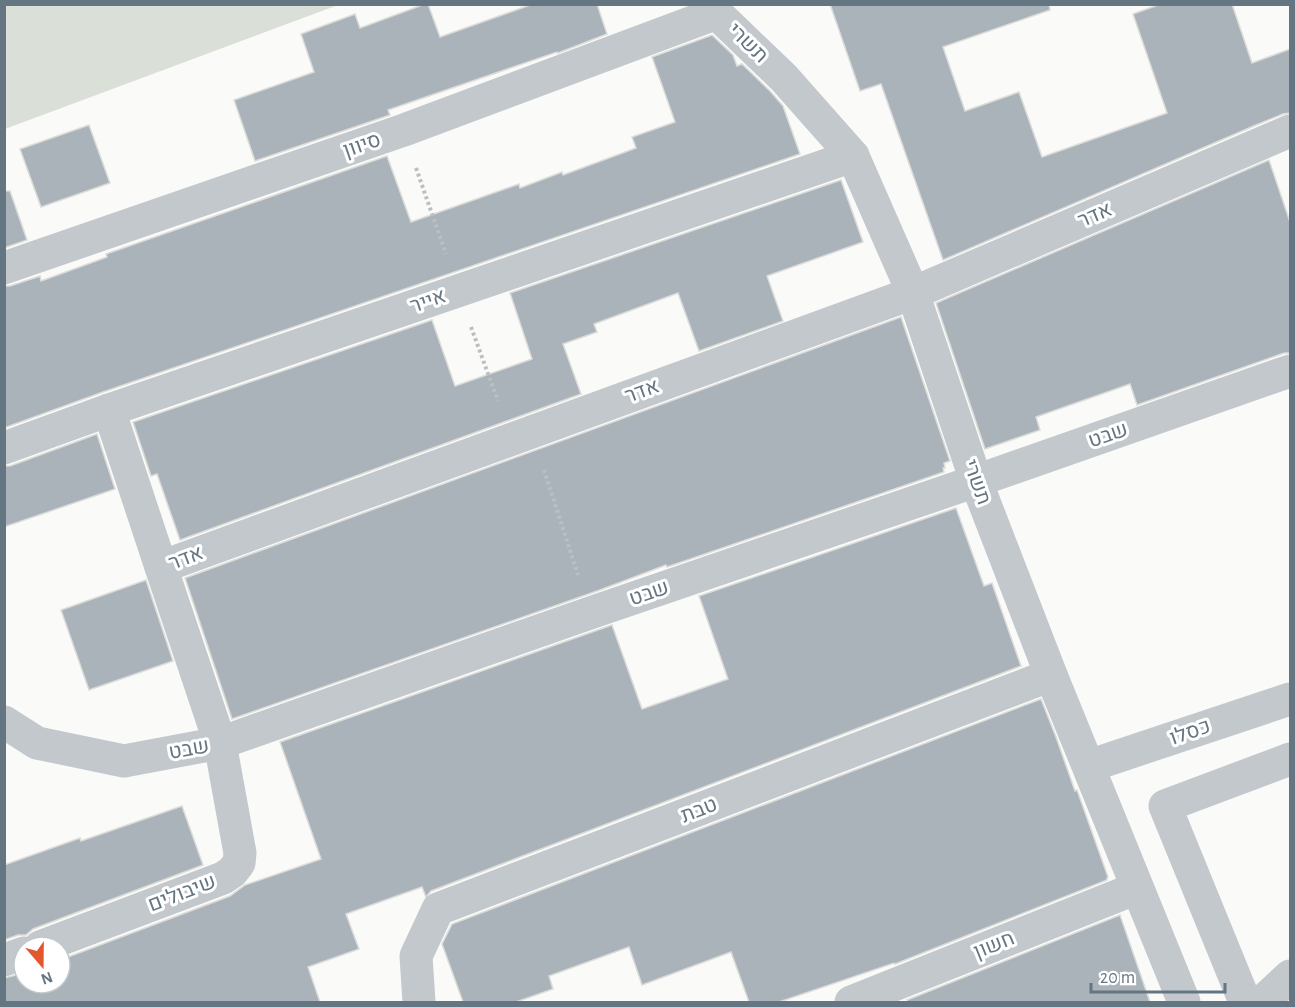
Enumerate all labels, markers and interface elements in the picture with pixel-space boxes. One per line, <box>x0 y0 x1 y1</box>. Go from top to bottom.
street label: תשרי <box>724 19 772 67</box>
street label: סיוון <box>341 129 383 161</box>
street label: אדר <box>1075 199 1115 231</box>
street label: אייר <box>407 285 449 317</box>
street label: אדר <box>622 375 662 407</box>
street label: שבט <box>1085 418 1131 452</box>
street label: תשרי <box>959 457 995 507</box>
street label: אדר <box>166 542 206 574</box>
street label: שבט <box>626 576 672 610</box>
street label: כסלו <box>1167 715 1213 749</box>
street label: שבט <box>167 735 211 763</box>
street label: טבת <box>678 794 720 826</box>
street label: שיבולים <box>145 871 219 915</box>
street label: חשון <box>971 927 1017 963</box>
north arrow <box>12 935 72 995</box>
scale bar <box>1091 956 1224 994</box>
text: N <box>39 969 55 988</box>
text: 20 m <box>1100 969 1135 987</box>

